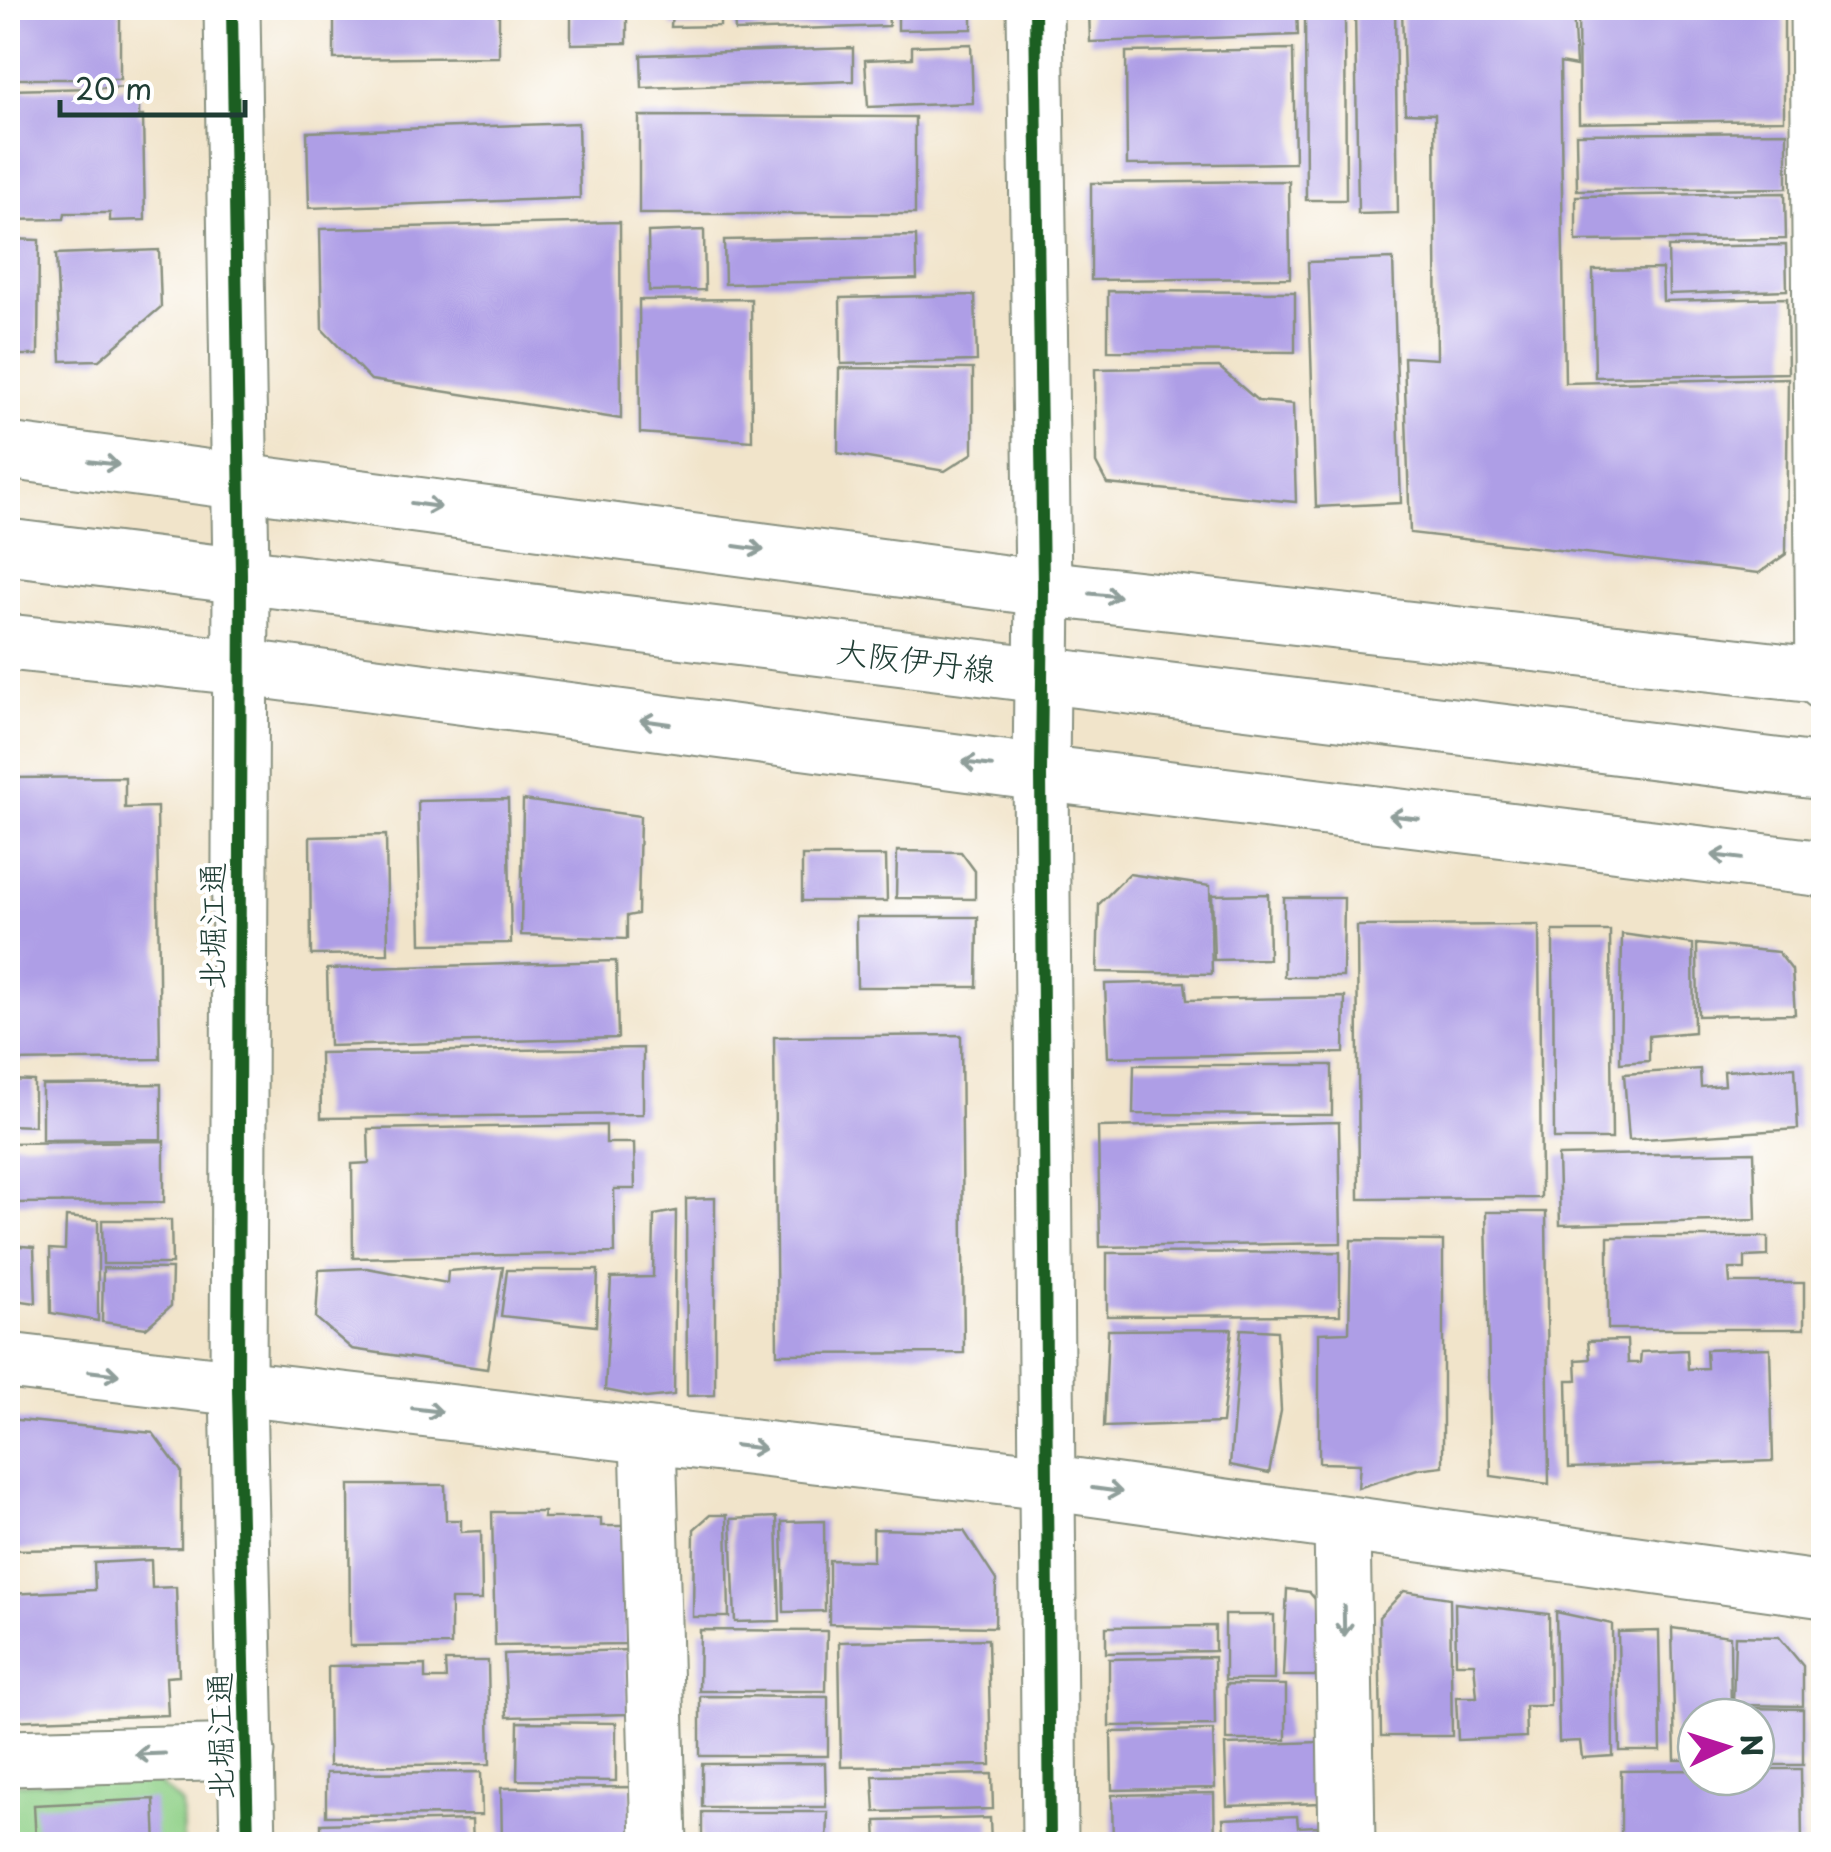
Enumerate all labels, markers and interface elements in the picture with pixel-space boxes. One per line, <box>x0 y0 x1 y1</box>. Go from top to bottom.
scale bar <box>60 55 245 117</box>
text: 20 m <box>75 65 152 110</box>
one-way arrow <box>88 454 120 472</box>
one-way arrow <box>410 496 442 515</box>
one-way arrow <box>732 540 764 558</box>
one-way arrow <box>1089 586 1121 605</box>
street label: 大阪伊丹線 <box>834 625 998 693</box>
one-way arrow <box>640 712 672 731</box>
one-way arrow <box>962 755 994 773</box>
one-way arrow <box>1389 807 1421 826</box>
one-way arrow <box>1711 847 1743 866</box>
street label: 北堀江通 <box>187 862 235 990</box>
one-way arrow <box>88 1364 120 1383</box>
one-way arrow <box>410 1401 443 1420</box>
one-way arrow <box>733 1438 766 1457</box>
one-way arrow <box>1091 1482 1123 1500</box>
one-way arrow <box>1334 1604 1354 1637</box>
street label: 北堀江通 <box>194 1672 244 1800</box>
north arrow <box>1676 1697 1776 1797</box>
text: N <box>1730 1733 1775 1758</box>
one-way arrow <box>134 1745 166 1764</box>

